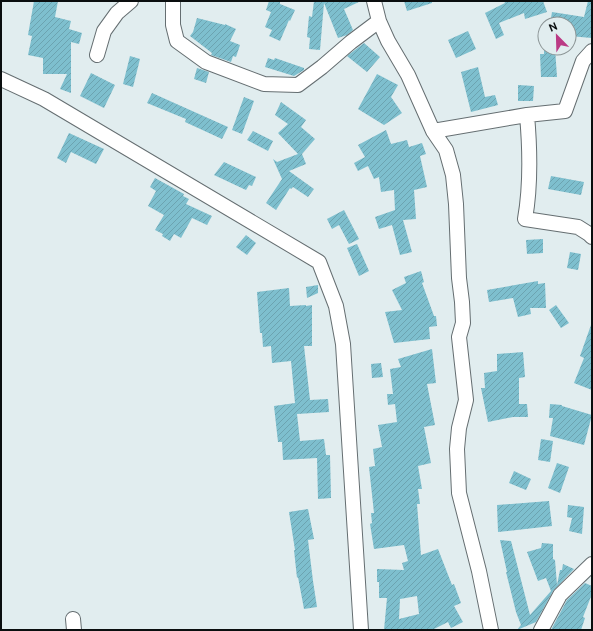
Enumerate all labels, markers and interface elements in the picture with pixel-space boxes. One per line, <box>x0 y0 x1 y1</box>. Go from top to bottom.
north arrow <box>537 16 577 56</box>
text: N <box>547 20 559 34</box>

